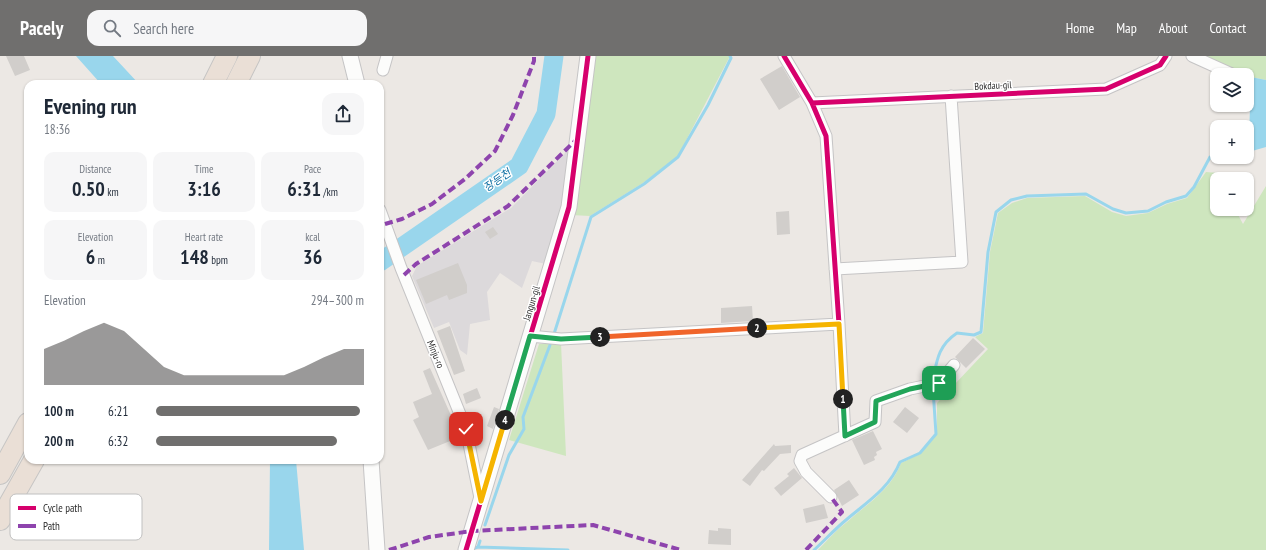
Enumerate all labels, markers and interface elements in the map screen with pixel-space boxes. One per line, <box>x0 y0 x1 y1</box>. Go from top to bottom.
search box <box>87 10 367 46</box>
text: Pacely <box>20 16 63 40</box>
icon: search <box>101 17 123 39</box>
text: Search here <box>133 19 194 38</box>
text: Home <box>1066 19 1094 37</box>
text: Map <box>1116 19 1137 37</box>
text: About <box>1159 19 1188 37</box>
text: Contact <box>1210 19 1246 37</box>
map controls <box>1210 68 1254 216</box>
button: layers <box>1210 68 1254 112</box>
street label: Bokdau-gil <box>974 78 1013 93</box>
text: Evening run <box>44 92 137 120</box>
button: share <box>322 93 364 135</box>
button: + <box>1210 120 1254 164</box>
text: 18:36 <box>44 121 70 138</box>
text: Distance <box>79 162 112 176</box>
text: Time <box>194 162 214 176</box>
text: Pace <box>304 162 321 176</box>
water label: 장등천 <box>481 164 515 194</box>
button: − <box>1210 172 1254 216</box>
text: 0.50 <box>72 176 105 202</box>
text: 3:16 <box>187 176 221 202</box>
text: 6:31 <box>287 176 321 202</box>
text: km <box>105 185 119 199</box>
text: /km <box>321 185 338 199</box>
text: Elevation <box>78 230 113 244</box>
text: Heart rate <box>185 230 223 244</box>
text: kcal <box>305 230 320 244</box>
text: 6 <box>86 244 95 270</box>
text: 148 <box>180 244 209 270</box>
text: 36 <box>303 244 322 270</box>
text: m <box>95 253 105 267</box>
text: bpm <box>209 253 228 267</box>
street label: Jangun-gil <box>520 284 543 323</box>
text: Elevation <box>44 292 86 309</box>
text: 294–300 m <box>311 292 364 309</box>
pin: 2 <box>747 318 767 338</box>
text: 2 <box>754 321 760 335</box>
pin: 3 <box>590 327 610 347</box>
text: 3 <box>597 330 603 344</box>
street label: Minju-ro <box>424 338 447 370</box>
pin <box>922 366 956 400</box>
icon: arrive <box>928 372 950 394</box>
pin: 1 <box>833 389 853 409</box>
text: 1 <box>840 392 846 406</box>
text: 100 m <box>44 403 74 420</box>
text: 6:21 <box>108 403 128 420</box>
pin: 4 <box>495 410 515 430</box>
pin <box>449 412 483 446</box>
text: 4 <box>502 413 508 427</box>
icon: check <box>455 418 477 440</box>
text: 200 m <box>44 433 74 450</box>
text: 6:32 <box>108 433 128 450</box>
legend <box>10 494 142 540</box>
text: Cycle path <box>43 501 82 515</box>
text: Path <box>43 519 60 533</box>

